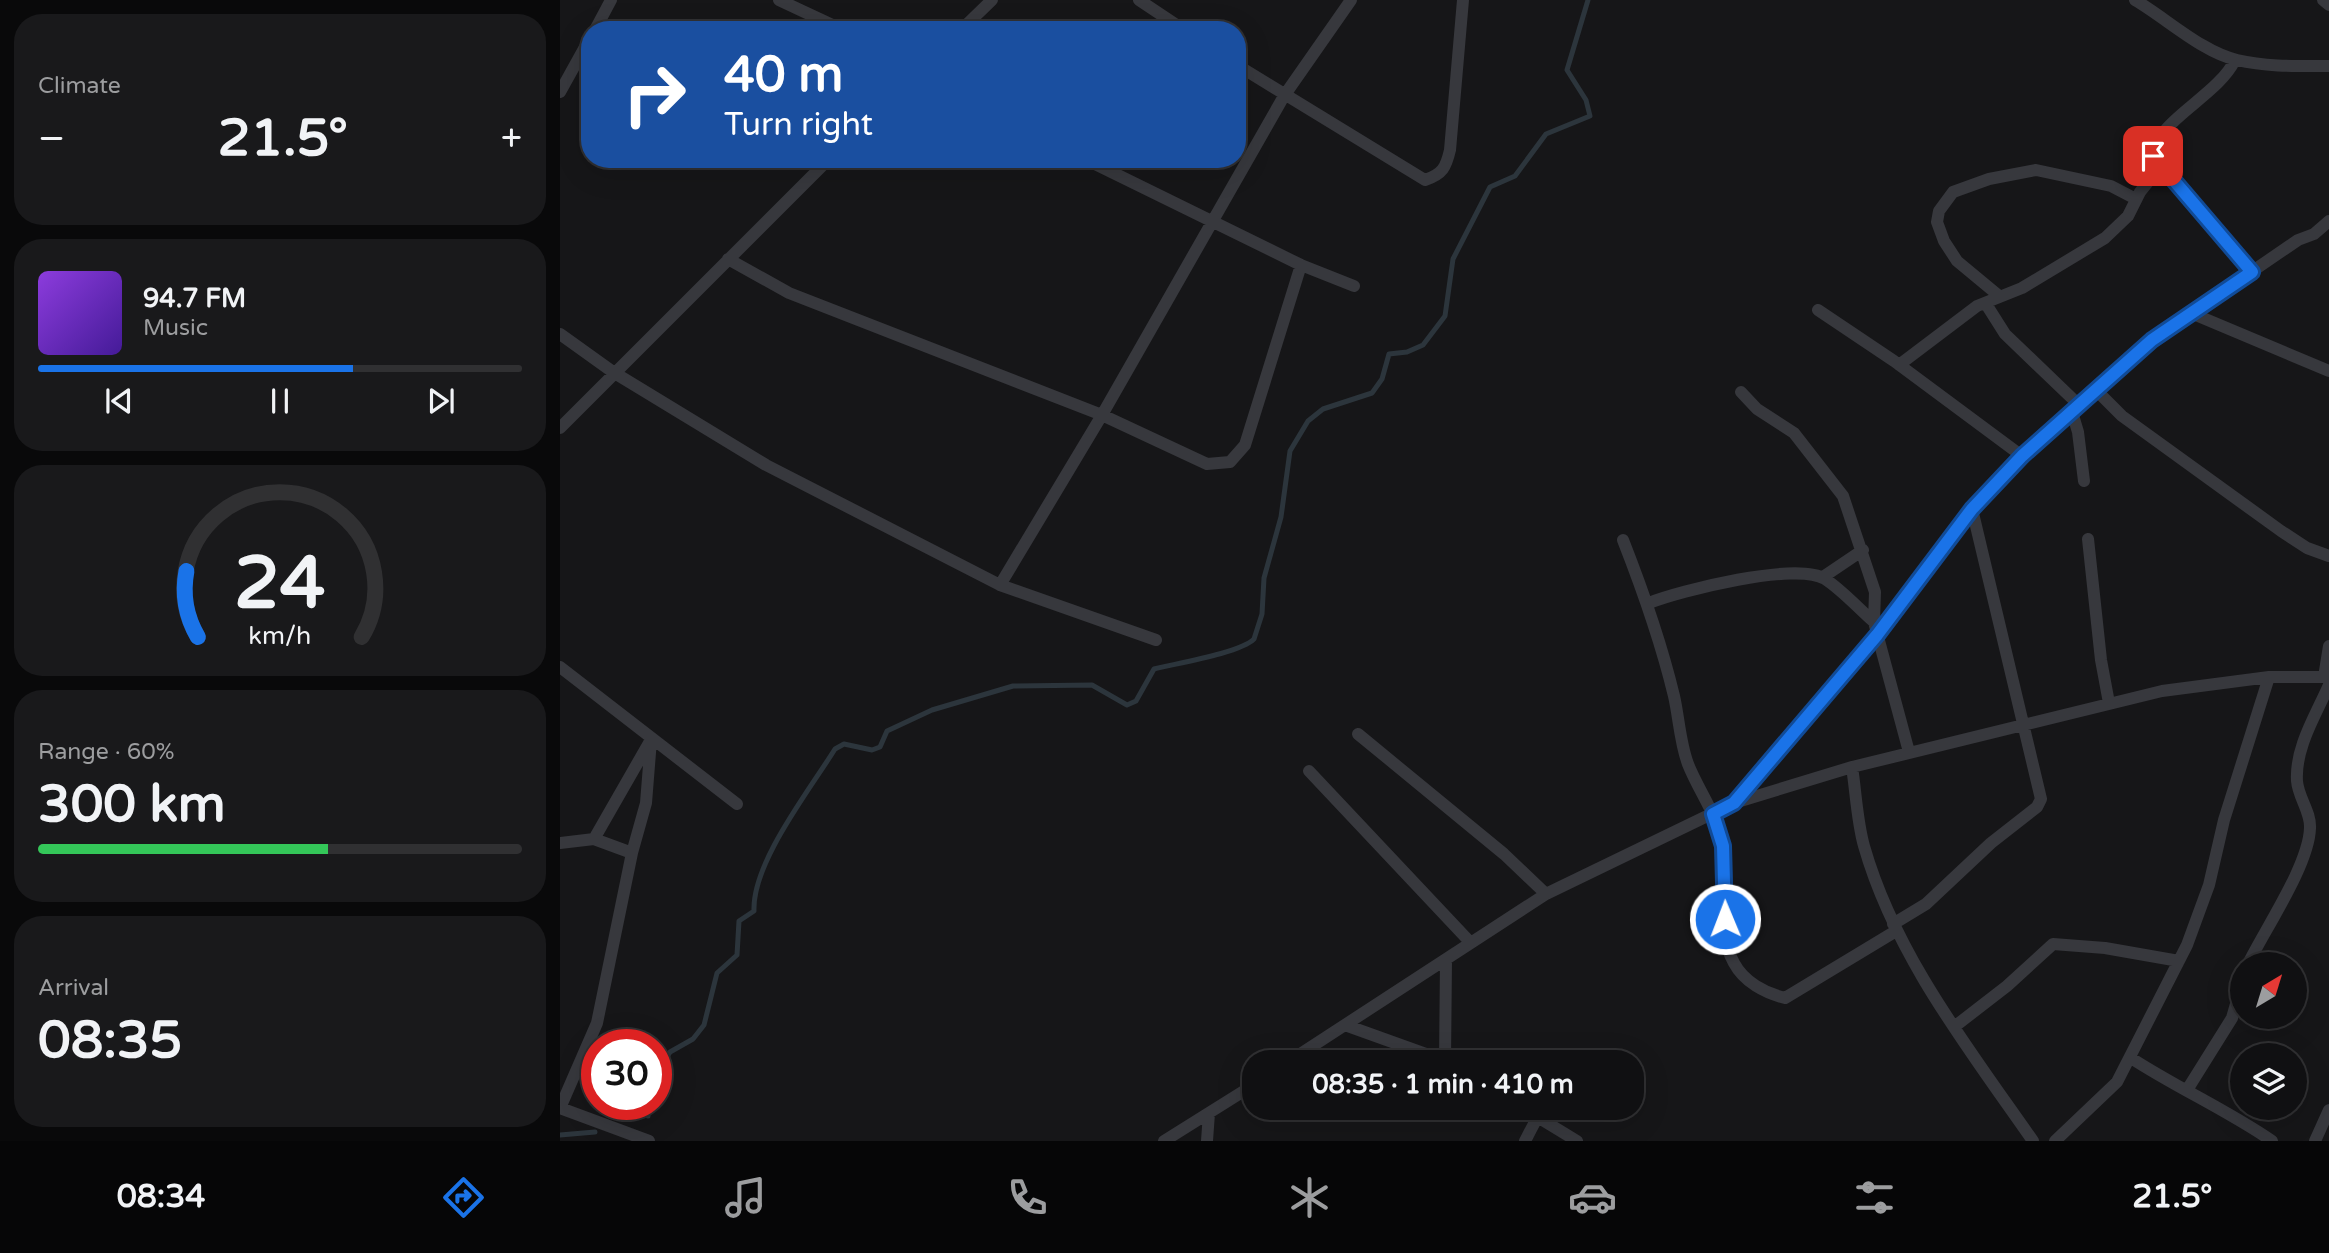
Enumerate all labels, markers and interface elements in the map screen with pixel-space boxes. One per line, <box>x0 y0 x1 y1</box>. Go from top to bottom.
text: 40 m <box>724 46 843 105</box>
icon: right <box>609 49 700 140</box>
text: Climate <box>38 72 121 100</box>
text: Turn right <box>724 106 873 144</box>
text: 21.5° <box>218 107 348 170</box>
text: − <box>38 116 65 162</box>
text: + <box>501 116 522 162</box>
pin <box>2123 126 2183 186</box>
icon: arrive <box>2134 137 2172 175</box>
text: 94.7 FM <box>143 283 246 314</box>
text: Music <box>143 314 208 342</box>
icon: previous <box>100 382 138 420</box>
icon: pause <box>261 382 299 420</box>
icon: next <box>422 382 460 420</box>
text: 24 <box>234 540 326 628</box>
text: km/h <box>249 620 311 650</box>
text: Range · 60% <box>38 738 174 766</box>
text: 300 km <box>38 773 226 836</box>
position arrow <box>1688 882 1762 956</box>
north arrow <box>2230 952 2306 1029</box>
map controls <box>2230 952 2307 1120</box>
text: Arrival <box>38 974 109 1002</box>
text: 08:35 <box>38 1009 182 1072</box>
speed limit sign: 30 <box>581 1029 672 1120</box>
button: layers <box>2230 1043 2307 1120</box>
text: 08:35 · 1 min · 410 m <box>1312 1069 1574 1100</box>
icon: directions <box>439 1173 488 1222</box>
icon: music <box>721 1173 770 1222</box>
icon: phone <box>1003 1173 1052 1222</box>
icon: climate <box>1285 1173 1334 1222</box>
icon: car <box>1568 1173 1617 1222</box>
icon: filters <box>1850 1173 1899 1222</box>
text: 08:34 <box>117 1178 205 1216</box>
text: 21.5° <box>2132 1178 2212 1216</box>

